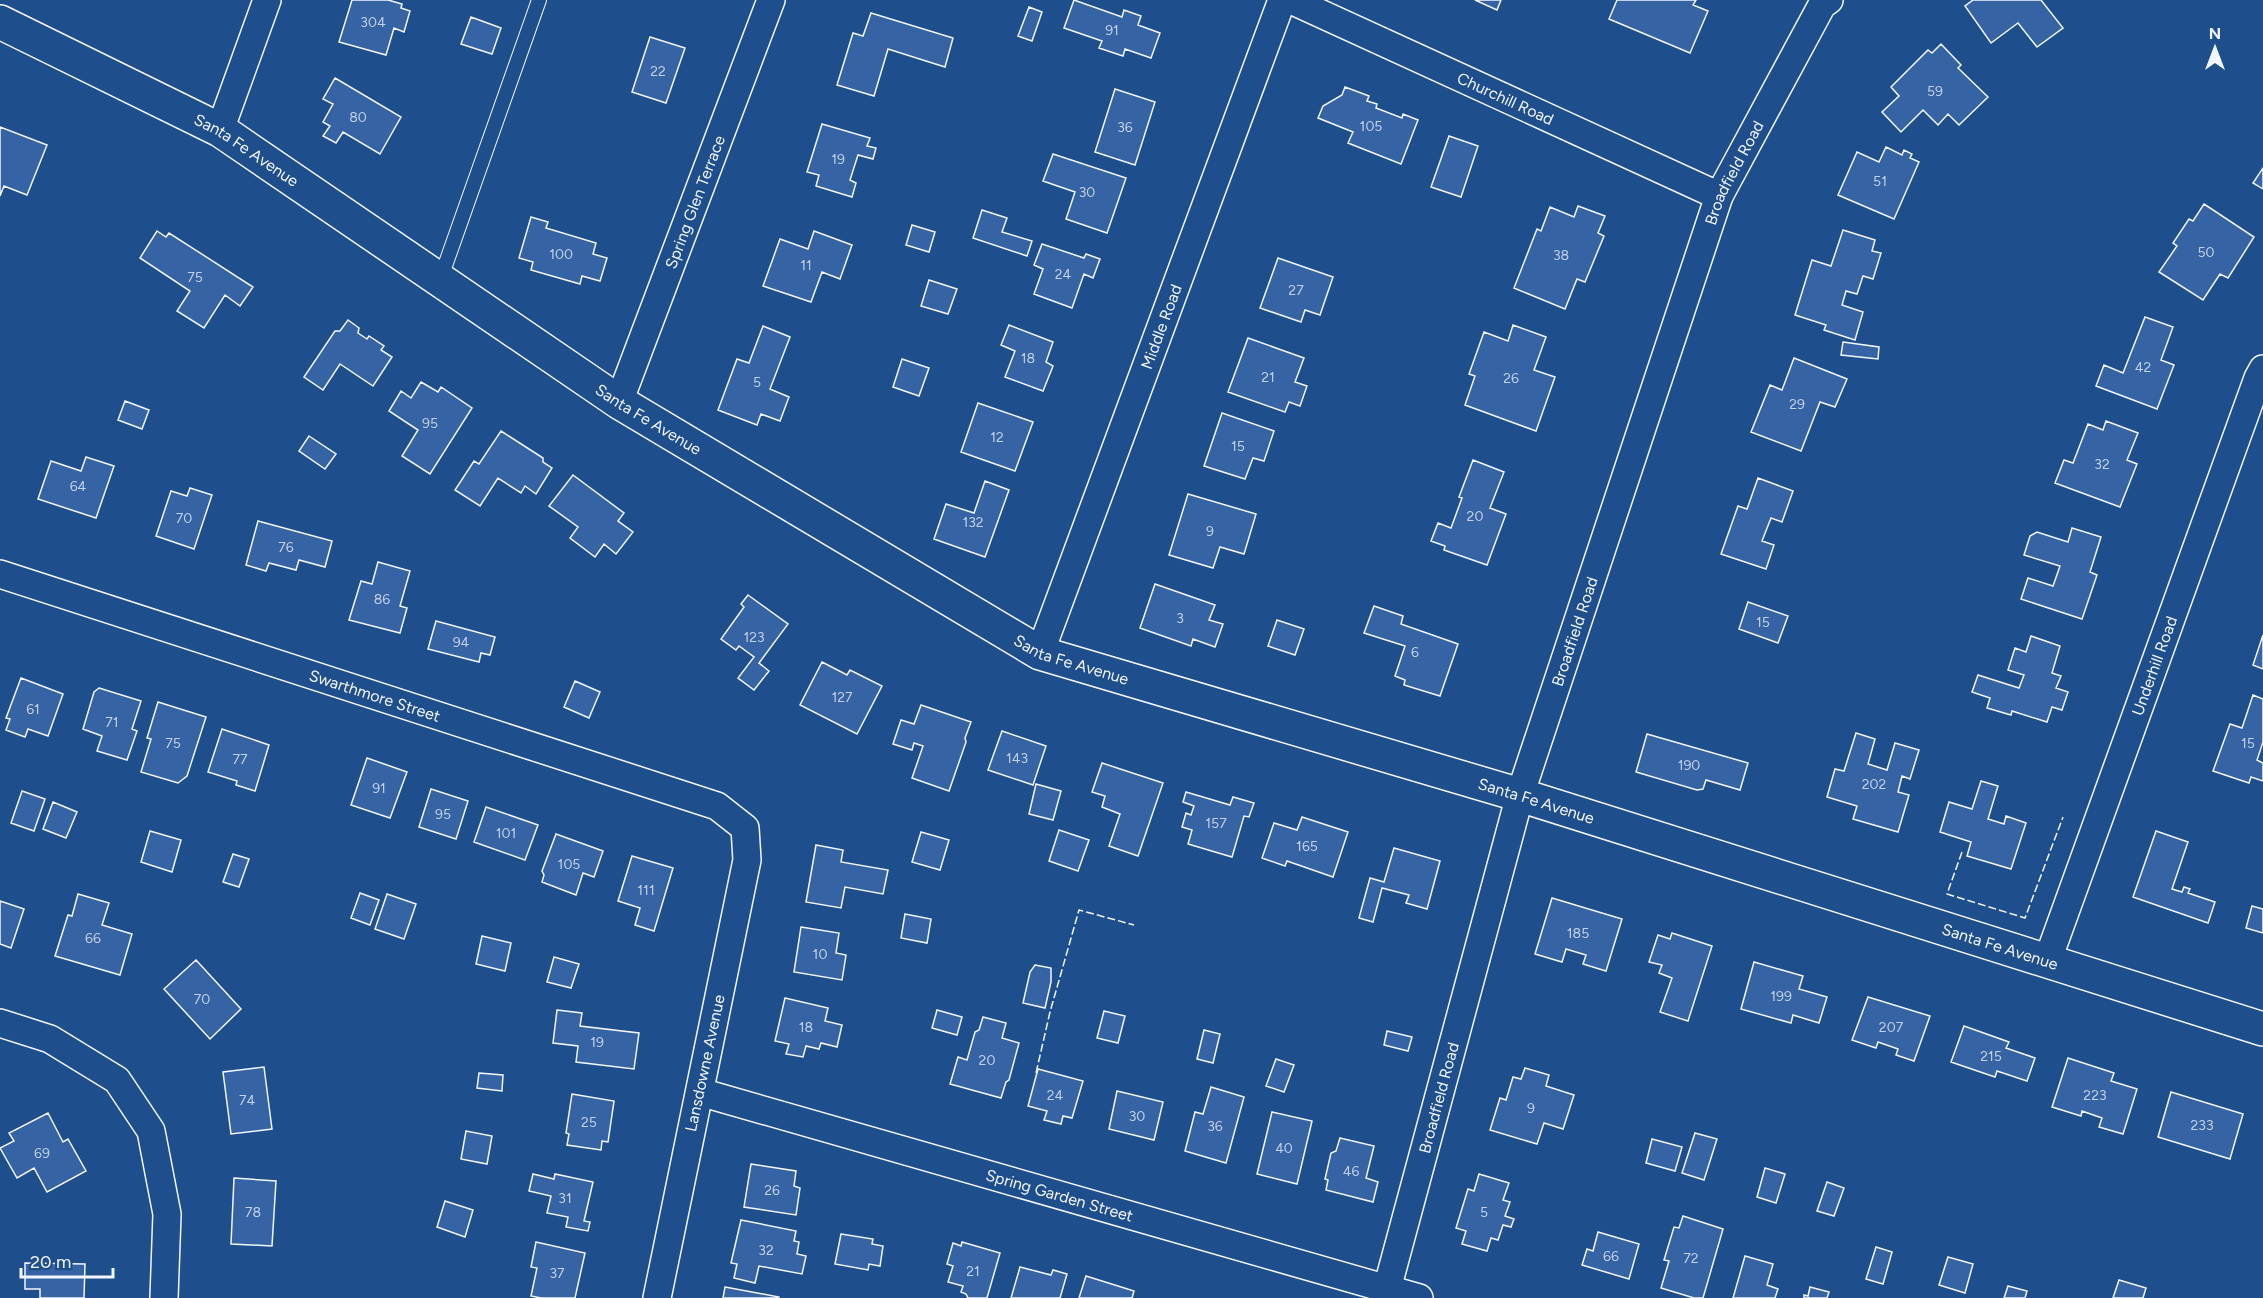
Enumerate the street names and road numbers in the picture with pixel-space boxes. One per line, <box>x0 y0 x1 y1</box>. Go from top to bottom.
street label: Churchill Road <box>1454 68 1557 129</box>
street label: Santa Fe Avenue <box>191 109 303 190</box>
street label: Broadfield Road <box>1701 117 1767 227</box>
street label: Spring Glen Terrace <box>661 132 729 271</box>
street label: Middle Road <box>1137 282 1185 372</box>
street label: Santa Fe Avenue <box>592 379 705 459</box>
street label: Broadfield Road <box>1547 574 1601 689</box>
street label: Underhill Road <box>2127 613 2181 718</box>
street label: Santa Fe Avenue <box>1011 630 1131 688</box>
street label: Swarthmore Street <box>307 665 443 725</box>
street label: Santa Fe Avenue <box>1476 774 1597 827</box>
street label: Santa Fe Avenue <box>1940 919 2061 973</box>
street label: Lansdowne Avenue <box>681 993 729 1133</box>
street label: Broadfield Road <box>1414 1040 1462 1155</box>
street label: Spring Garden Street <box>984 1165 1135 1225</box>

